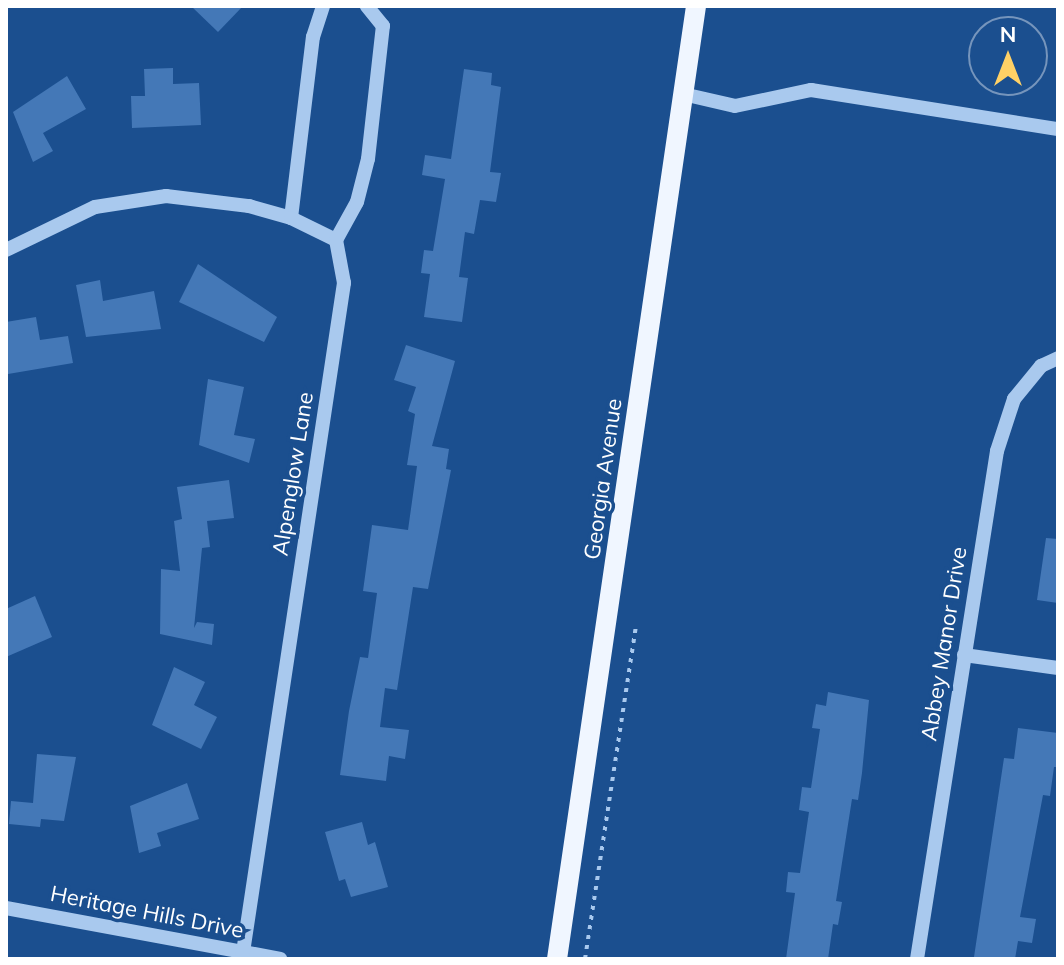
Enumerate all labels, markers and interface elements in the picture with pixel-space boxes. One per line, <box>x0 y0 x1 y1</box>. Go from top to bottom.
north arrow <box>968 16 1048 96</box>
text: N <box>1000 20 1016 48</box>
street label: Alpenglow Lane <box>267 390 319 558</box>
street label: Georgia Avenue <box>579 397 627 561</box>
street label: Abbey Manor Drive <box>916 545 972 743</box>
street label: Heritage Hills Drive <box>48 880 246 944</box>

